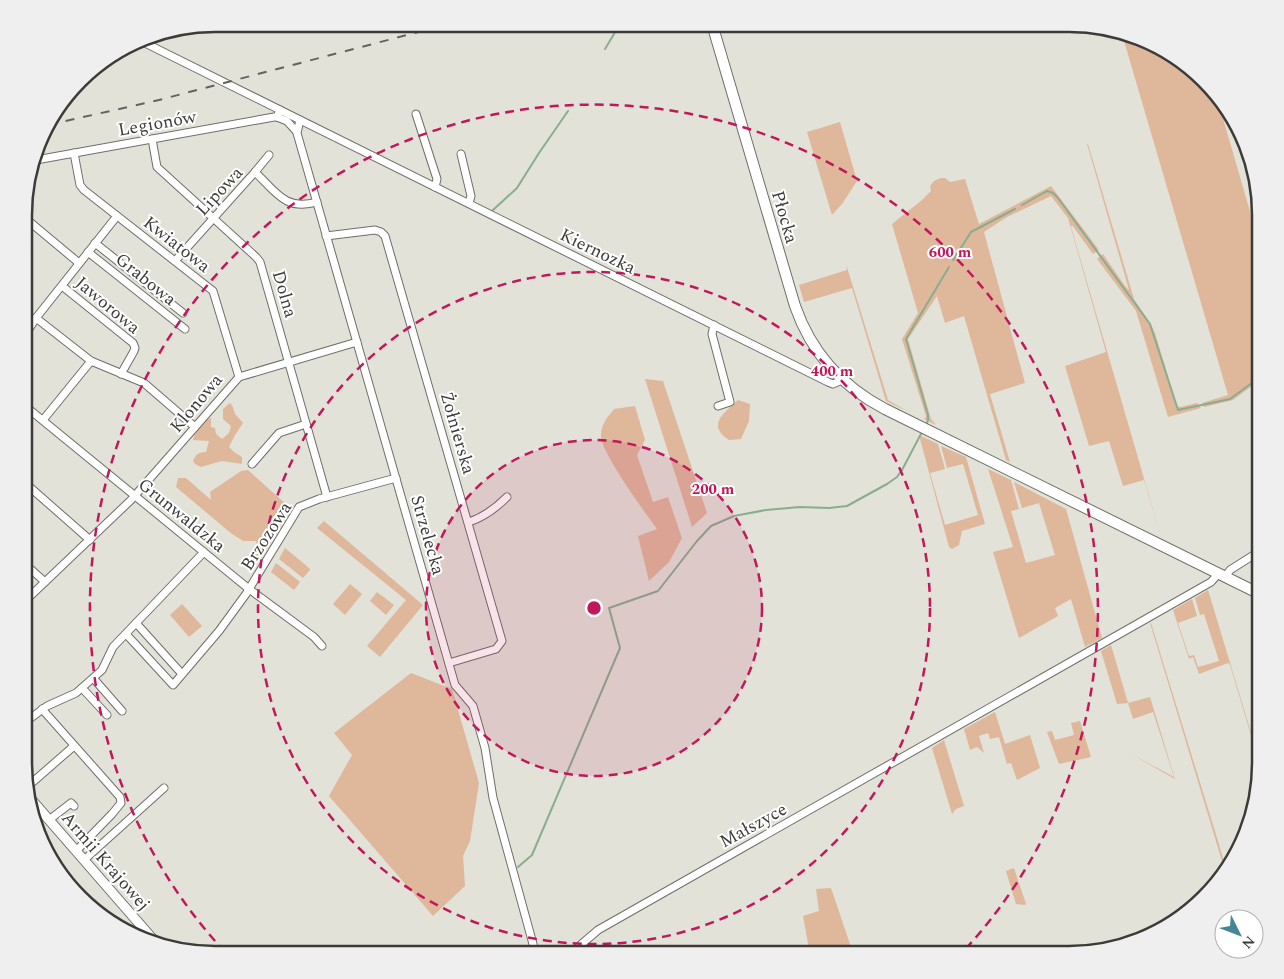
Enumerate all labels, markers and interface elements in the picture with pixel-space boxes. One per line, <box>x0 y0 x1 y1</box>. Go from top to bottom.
street label: Legionów <box>116 103 199 144</box>
street label: Lipowa <box>189 160 250 222</box>
street label: Płocka <box>764 188 805 247</box>
street label: Kwiatowa <box>137 209 216 279</box>
street label: Kiernozka <box>555 221 640 281</box>
text: 600 m <box>929 241 972 264</box>
street label: Grabowa <box>109 246 182 313</box>
street label: Dolna <box>265 267 304 321</box>
street label: Jaworowa <box>69 270 146 341</box>
text: 400 m <box>811 360 854 383</box>
street label: Klonowa <box>163 368 229 439</box>
street label: Żołnierska <box>433 389 482 478</box>
street label: Grunwaldzka <box>132 472 232 559</box>
text: 200 m <box>692 478 735 501</box>
street label: Strzelecka <box>403 492 452 578</box>
street label: Brzozowa <box>234 496 299 576</box>
centre of rings <box>585 599 603 617</box>
street label: Małszyce <box>715 796 792 855</box>
street label: Armii Krajowej <box>55 806 157 917</box>
north arrow <box>1214 909 1264 959</box>
text: N <box>1237 931 1260 954</box>

